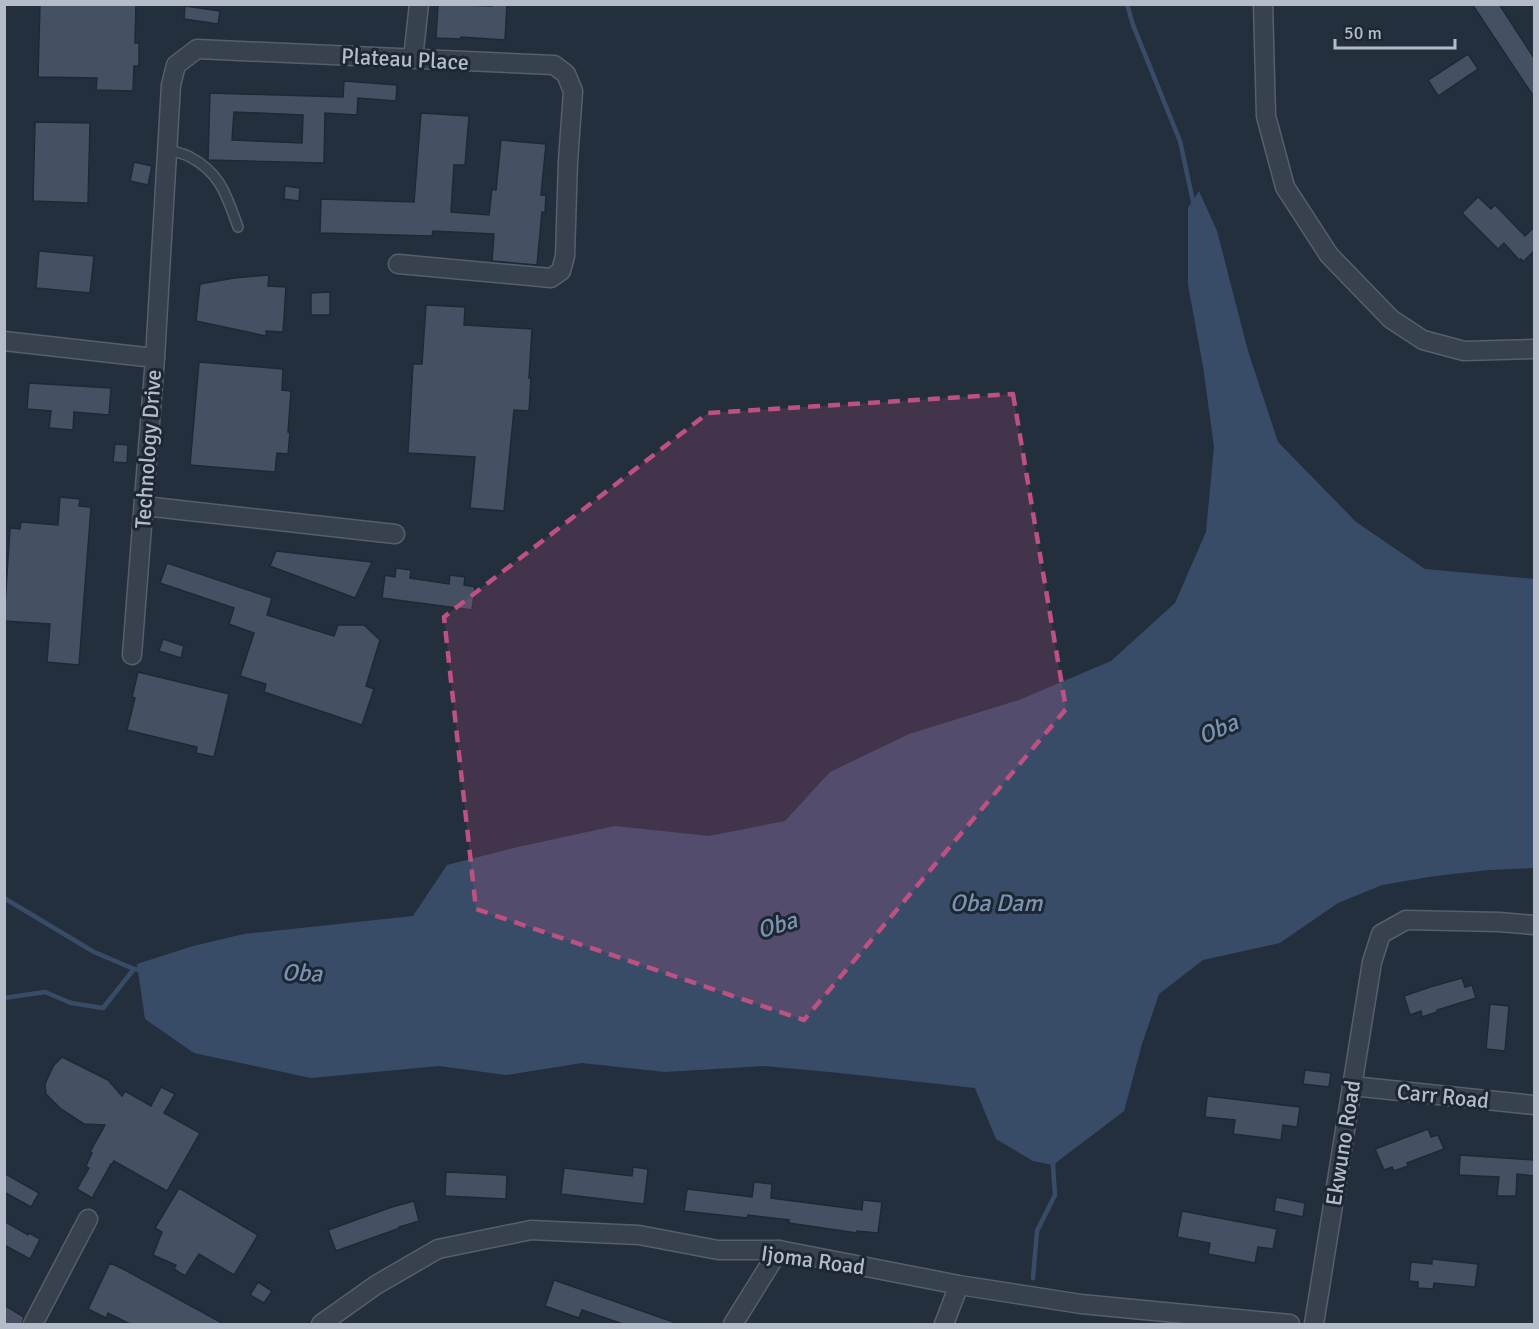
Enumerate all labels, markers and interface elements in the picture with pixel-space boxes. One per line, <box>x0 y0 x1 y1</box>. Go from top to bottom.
scale bar <box>1335 12 1455 50</box>
text: 50 m <box>1344 22 1382 44</box>
street label: Plateau Place <box>341 42 469 76</box>
street label: Technology Drive <box>129 369 167 529</box>
water label: Oba <box>1193 707 1243 751</box>
water label: Oba Dam <box>950 888 1043 918</box>
water label: Oba <box>753 904 802 945</box>
water label: Oba <box>281 957 324 989</box>
street label: Ekwuno Road <box>1320 1078 1366 1208</box>
street label: Carr Road <box>1396 1078 1490 1114</box>
street label: Ijoma Road <box>759 1239 867 1281</box>

